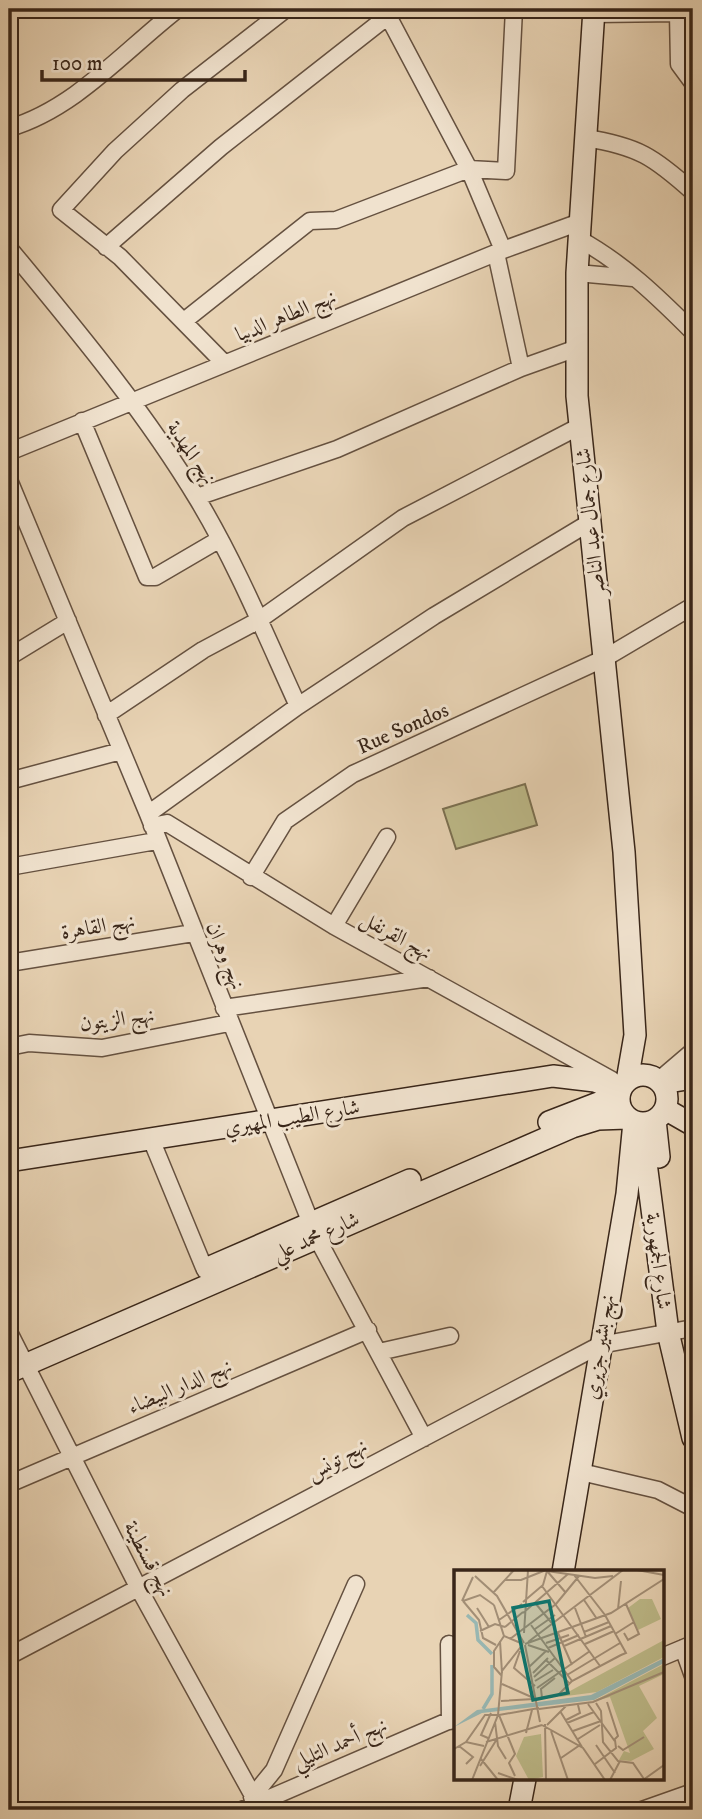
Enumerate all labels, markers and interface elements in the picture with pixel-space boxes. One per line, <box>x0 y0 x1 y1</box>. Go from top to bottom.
scale bar <box>42 38 245 82</box>
text: 100 m <box>52 51 103 77</box>
street label: نهج الطاهر الدبيا <box>232 284 342 353</box>
street label: نهج المهدية <box>156 416 222 493</box>
street label: شارع جمال عبد الناصر <box>570 446 616 599</box>
street label: Rue Sondos <box>353 697 453 761</box>
street label: نهج القرنفل <box>353 906 436 971</box>
street label: نهج القاهرة <box>59 908 138 951</box>
street label: نهج وهران <box>195 918 250 996</box>
street label: نهج الزيتون <box>78 1003 156 1042</box>
street label: شارع الطيب المهيري <box>222 1094 362 1145</box>
street label: شارع محمد علي <box>268 1206 366 1273</box>
street label: شارع الجمهورية <box>635 1211 677 1311</box>
street label: نهج بشير جزيري <box>579 1293 626 1402</box>
street label: نهج الدار البيضاء <box>124 1353 238 1425</box>
street label: نهج تونس <box>302 1433 374 1491</box>
street label: نهج قسنطينة <box>113 1517 179 1604</box>
inset map <box>454 1570 664 1780</box>
street label: نهج أحمد التليلي <box>288 1710 394 1781</box>

